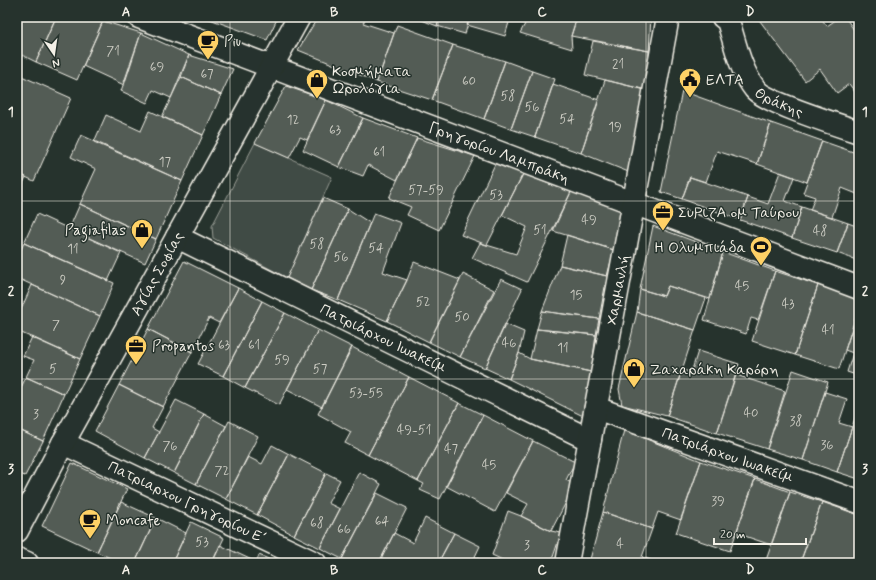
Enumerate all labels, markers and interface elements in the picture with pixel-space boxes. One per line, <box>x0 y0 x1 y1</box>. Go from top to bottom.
text: A <box>122 4 130 21</box>
text: B <box>330 4 339 21</box>
text: C <box>537 4 547 21</box>
text: D <box>746 4 755 21</box>
cafe icon: Piu <box>195 28 221 61</box>
place label: Piu <box>224 32 241 52</box>
north arrow <box>34 34 74 74</box>
house number: 71 <box>106 43 120 60</box>
text: N <box>51 55 61 70</box>
house number: 21 <box>612 56 624 73</box>
house number: 69 <box>150 59 164 76</box>
place label: Κοσμήματα Ωρολόγια <box>332 62 412 99</box>
house number: 67 <box>200 66 214 83</box>
public building icon: ΕΛΤΑ <box>677 66 703 99</box>
shop icon: Κοσμήματα Ωρολόγια <box>304 67 330 100</box>
place label: ΕΛΤΑ <box>706 70 744 90</box>
house number: 60 <box>462 73 476 90</box>
street label: Θράκης <box>750 83 806 123</box>
house number: 58 <box>501 88 515 105</box>
house number: 56 <box>525 99 540 116</box>
text: 1 <box>8 104 14 121</box>
text: 1 <box>862 104 868 121</box>
house number: 54 <box>559 111 575 128</box>
house number: 12 <box>287 112 299 129</box>
street label: Γρηγορίου Λαμπράκη <box>426 118 572 189</box>
house number: 19 <box>608 119 622 136</box>
house number: 63 <box>329 122 342 139</box>
house number: 61 <box>373 144 385 161</box>
house number: 17 <box>159 154 172 171</box>
house number: 57-59 <box>408 182 444 199</box>
house number: 53 <box>489 187 503 204</box>
office icon: ΣυΡιζΑ ομ Ταύρου <box>650 199 676 232</box>
place label: ΣυΡιζΑ ομ Ταύρου <box>678 203 799 223</box>
house number: 49 <box>581 212 597 229</box>
shop icon: Pagiafilas <box>129 217 155 250</box>
place label: Pagiafilas <box>65 221 126 242</box>
house number: 51 <box>533 222 547 239</box>
house number: 48 <box>813 223 827 240</box>
street label: Αγίας Σοφίας <box>126 228 189 320</box>
sports icon: Η Ολυμπιάδα <box>748 234 774 267</box>
house number: 58 <box>310 236 324 253</box>
place label: Η Ολυμπιάδα <box>654 238 746 258</box>
house number: 54 <box>368 240 384 257</box>
house number: 11 <box>67 241 79 258</box>
house number: 56 <box>334 249 349 266</box>
street label: Χαρμανλή <box>602 253 635 327</box>
house number: 9 <box>60 272 66 289</box>
house number: 45 <box>735 278 749 295</box>
text: 2 <box>8 283 15 300</box>
text: 2 <box>862 283 869 300</box>
house number: 15 <box>570 287 582 304</box>
house number: 52 <box>416 294 430 311</box>
house number: 43 <box>781 296 795 313</box>
street label: Πατριάρχου Ιωακείμ <box>316 300 450 379</box>
house number: 50 <box>454 309 470 326</box>
house number: 7 <box>52 317 60 334</box>
house number: 41 <box>821 322 835 339</box>
office icon: Propantos <box>123 333 149 366</box>
house number: 46 <box>502 335 516 352</box>
place label: Propantos <box>152 337 214 357</box>
house number: 63 <box>218 337 231 354</box>
house number: 61 <box>248 337 260 354</box>
house number: 11 <box>557 340 569 357</box>
house number: 59 <box>274 352 290 369</box>
shop icon: Ζαχαράκη Καρόρη <box>621 356 647 389</box>
place label: Ζαχαράκη Καρόρη <box>650 360 779 380</box>
house number: 5 <box>49 361 57 378</box>
house number: 57 <box>313 361 328 378</box>
house number: 53-55 <box>349 385 383 402</box>
house number: 40 <box>743 405 759 422</box>
house number: 3 <box>33 406 39 423</box>
house number: 38 <box>789 413 803 430</box>
house number: 49-51 <box>397 422 431 439</box>
street label: Πατριάρχου Ιωακείμ <box>659 423 796 489</box>
house number: 36 <box>820 437 834 454</box>
house number: 76 <box>162 438 178 455</box>
house number: 47 <box>444 441 459 458</box>
street label: Πατριαρχου Γρηγορίου Ε΄ <box>104 457 273 551</box>
house number: 45 <box>482 457 496 474</box>
text: 3 <box>8 461 14 478</box>
text: 3 <box>862 461 868 478</box>
house number: 72 <box>215 463 230 480</box>
house number: 39 <box>711 493 725 510</box>
cafe icon: Moncafe <box>77 507 103 540</box>
place label: Moncafe <box>106 511 160 531</box>
house number: 64 <box>375 513 389 530</box>
house number: 68 <box>310 515 324 532</box>
scale bar <box>714 520 806 546</box>
house number: 66 <box>337 521 351 538</box>
text: 20 m <box>720 527 746 543</box>
house number: 53 <box>195 534 209 551</box>
house number: 4 <box>616 536 624 553</box>
house number: 3 <box>524 537 530 554</box>
text: A <box>122 562 130 579</box>
text: B <box>330 562 339 579</box>
text: C <box>537 562 547 579</box>
text: D <box>746 562 755 579</box>

